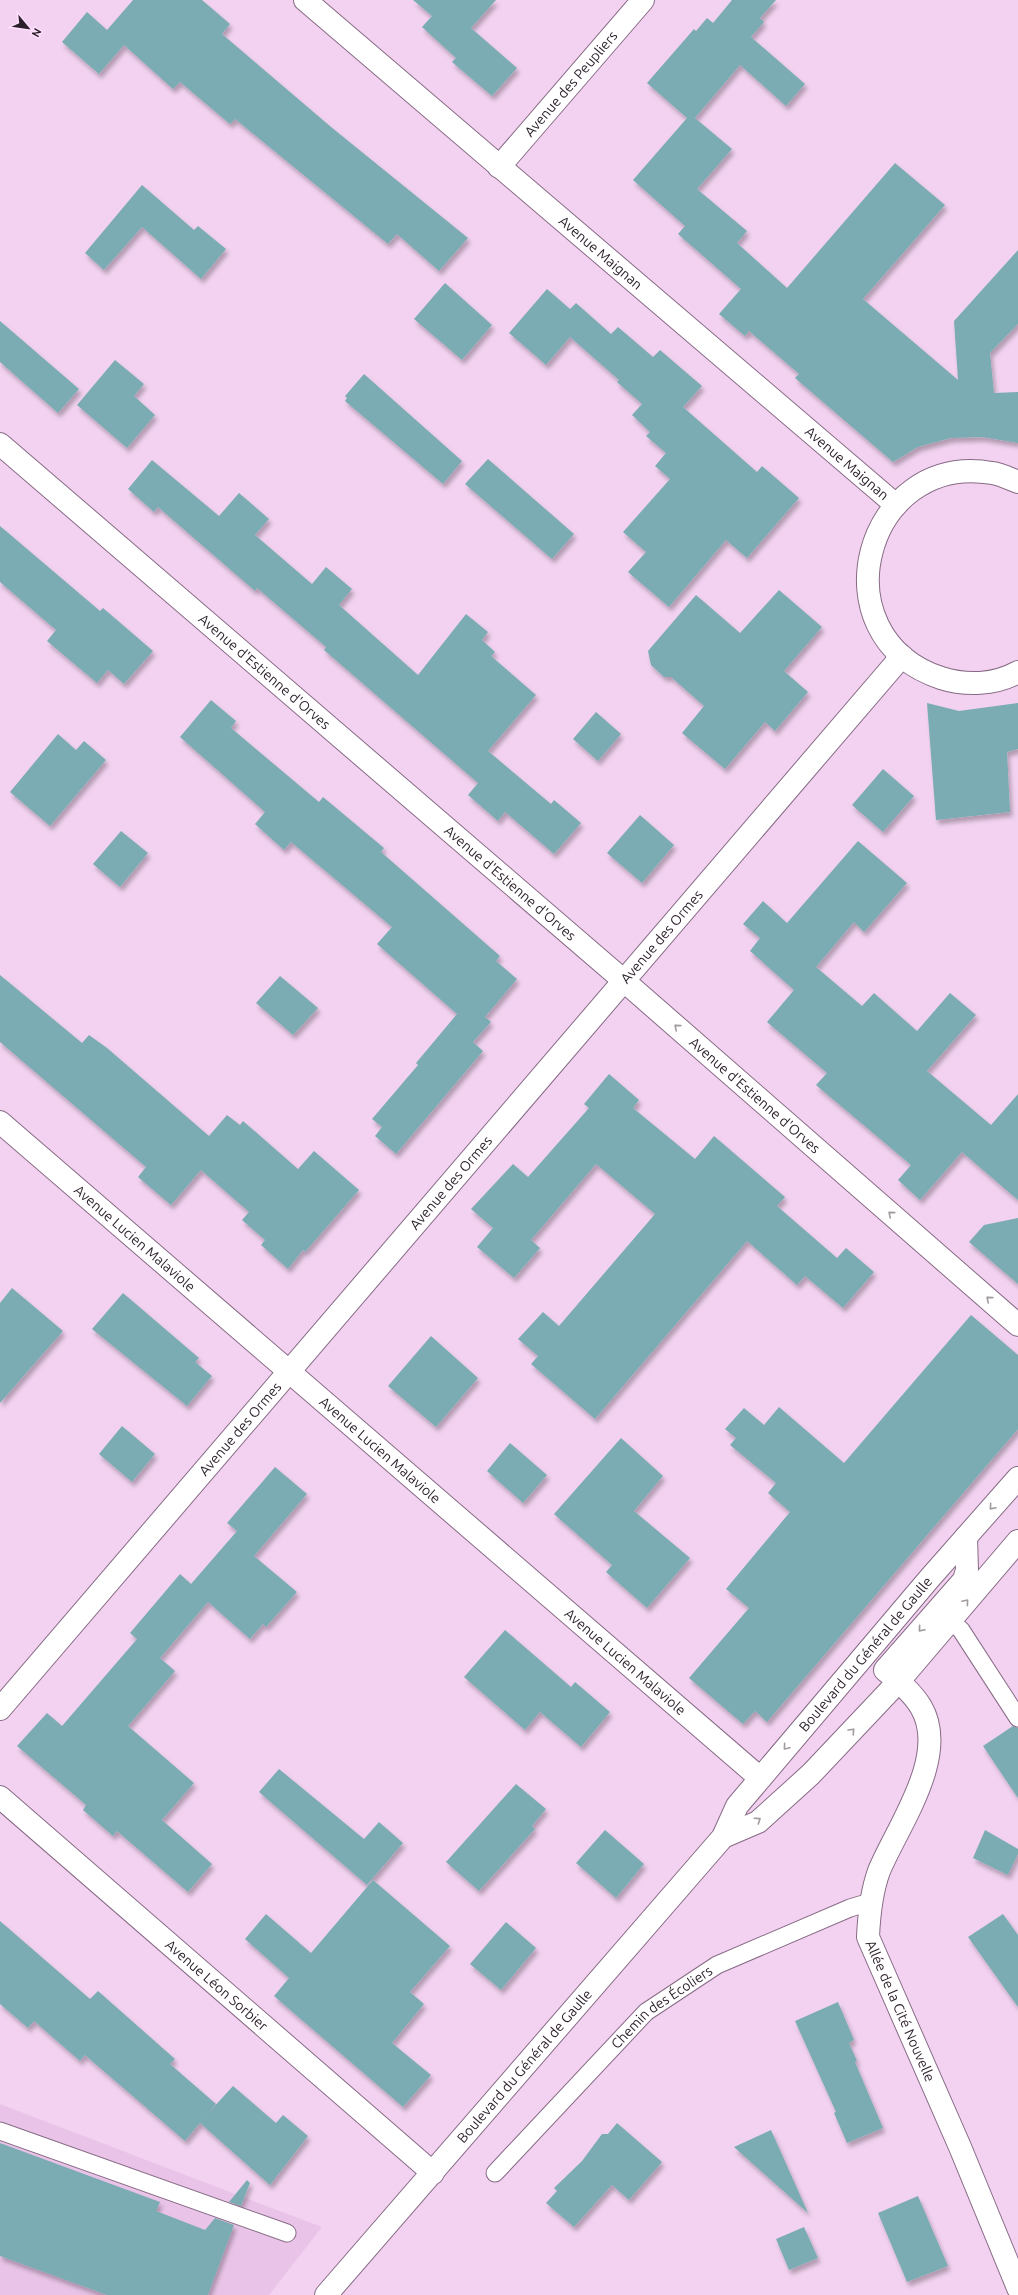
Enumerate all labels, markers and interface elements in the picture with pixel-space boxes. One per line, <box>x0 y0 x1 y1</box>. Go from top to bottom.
north arrow <box>8 8 48 48</box>
text: N <box>30 26 44 39</box>
street label: Avenue des Peupliers <box>521 28 621 140</box>
street label: Avenue Maignan <box>556 213 646 293</box>
street label: Avenue Maignan <box>802 423 892 503</box>
street label: Avenue d'Estienne d'Orves <box>196 611 333 732</box>
street label: Avenue d'Estienne d'Orves <box>441 822 579 944</box>
street label: Avenue des Ormes <box>617 887 706 987</box>
one-way arrow <box>674 1025 681 1032</box>
street label: Avenue d'Estienne d'Orves <box>686 1034 823 1157</box>
street label: Avenue des Ormes <box>406 1133 495 1233</box>
street label: Avenue Lucien Malaviole <box>71 1182 198 1295</box>
one-way arrow <box>888 1212 895 1219</box>
one-way arrow <box>986 1297 993 1304</box>
street label: Avenue des Ormes <box>196 1379 284 1479</box>
street label: Avenue Lucien Malaviole <box>316 1393 444 1507</box>
one-way arrow <box>989 1502 996 1509</box>
street label: Boulevard du Général de Gaulle <box>796 1574 935 1735</box>
one-way arrow <box>962 1600 969 1607</box>
street label: Avenue Lucien Malaviole <box>562 1605 689 1718</box>
one-way arrow <box>918 1624 926 1632</box>
one-way arrow <box>847 1728 855 1736</box>
one-way arrow <box>784 1743 791 1750</box>
one-way arrow <box>754 1817 761 1825</box>
street label: Avenue Léon Sorbier <box>162 1936 272 2034</box>
street label: Allée de la Cité Nouvelle <box>862 1938 938 2084</box>
street label: Chemin des Écoliers <box>608 1962 715 2052</box>
street label: Boulevard du Général de Gaulle <box>454 1986 595 2146</box>

